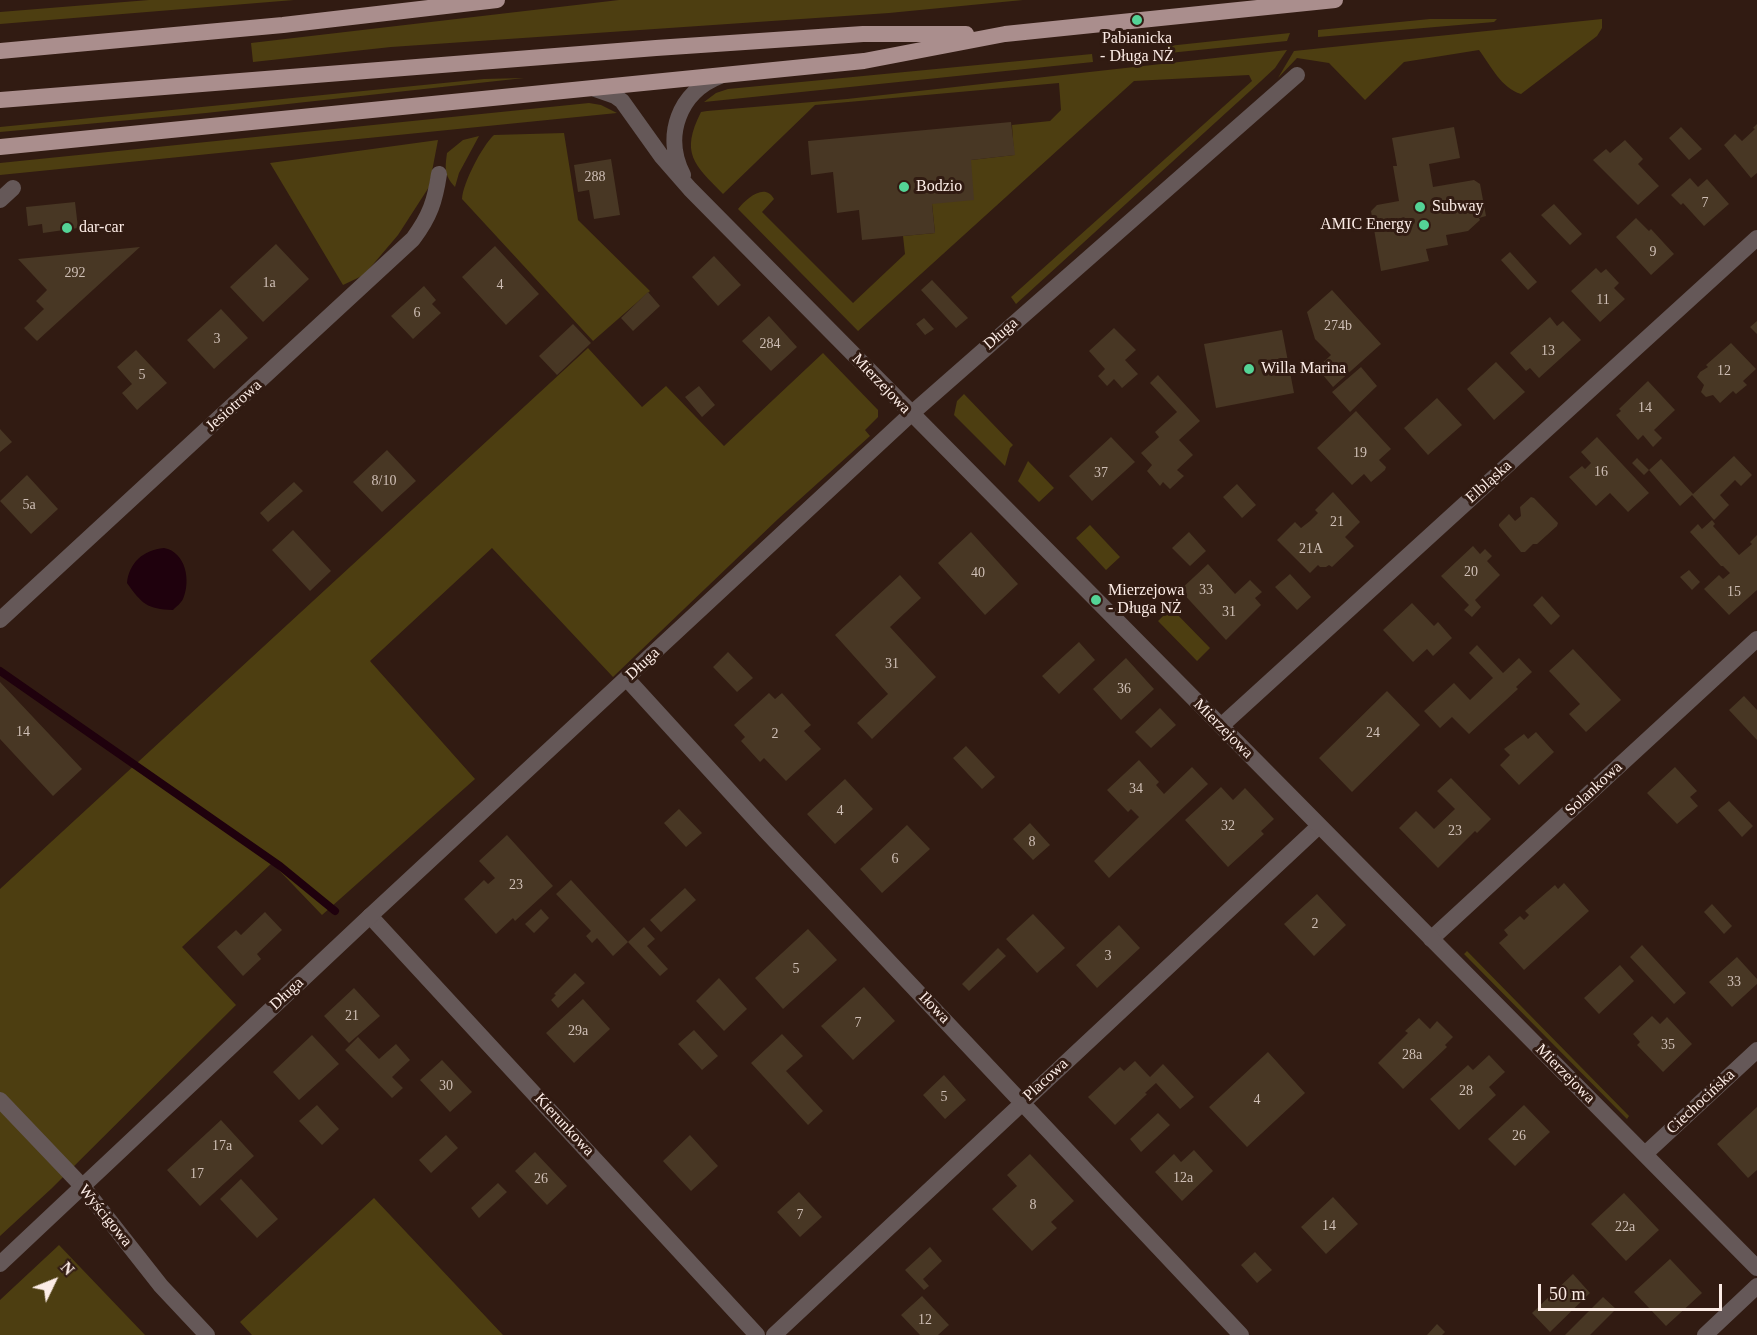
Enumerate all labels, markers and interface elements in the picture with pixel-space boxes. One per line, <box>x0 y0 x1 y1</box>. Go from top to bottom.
marker: Pabianicka - Długa NŻ <box>1130 13 1144 27</box>
place label: Pabianicka - Długa NŻ <box>1100 29 1174 67</box>
house number: 288 <box>584 169 606 185</box>
place label: Bodzio <box>916 177 962 197</box>
marker: Bodzio <box>897 180 911 194</box>
house number: 7 <box>1702 195 1708 211</box>
place label: Subway <box>1432 197 1484 217</box>
marker: Subway <box>1413 200 1427 214</box>
place label: AMIC Energy <box>1320 215 1412 235</box>
place label: dar-car <box>79 218 124 238</box>
marker: AMIC Energy <box>1417 218 1431 232</box>
marker: dar-car <box>60 221 74 235</box>
house number: 9 <box>1650 244 1656 260</box>
house number: 292 <box>64 265 86 281</box>
house number: 1a <box>262 275 276 291</box>
house number: 4 <box>496 277 503 293</box>
house number: 11 <box>1596 292 1610 308</box>
house number: 6 <box>414 305 420 321</box>
street label: Długa <box>980 314 1022 354</box>
house number: 274b <box>1324 318 1352 334</box>
house number: 3 <box>213 331 220 347</box>
house number: 284 <box>760 336 780 352</box>
house number: 13 <box>1541 343 1555 359</box>
street label: Mierzejowa <box>848 350 914 418</box>
place label: Willa Marina <box>1261 359 1346 379</box>
marker: Willa Marina <box>1242 362 1256 376</box>
house number: 12 <box>1717 363 1731 379</box>
house number: 5 <box>138 367 146 383</box>
street label: Jesiotrowa <box>202 376 266 436</box>
house number: 14 <box>1638 400 1652 416</box>
house number: 19 <box>1353 445 1367 461</box>
street label: Elbląska <box>1462 456 1516 508</box>
house number: 16 <box>1594 464 1608 480</box>
house number: 37 <box>1094 465 1108 481</box>
house number: 8/10 <box>372 473 396 489</box>
house number: 5a <box>22 497 36 513</box>
house number: 21 <box>1330 514 1344 530</box>
house number: 21A <box>1299 541 1323 557</box>
house number: 20 <box>1464 564 1478 580</box>
house number: 40 <box>971 565 985 581</box>
place label: Mierzejowa - Długa NŻ <box>1108 581 1184 619</box>
house number: 33 <box>1199 582 1213 598</box>
house number: 15 <box>1727 584 1741 600</box>
marker: Mierzejowa - Długa NŻ <box>1089 593 1103 607</box>
house number: 31 <box>1222 604 1236 620</box>
street label: Długa <box>622 644 664 684</box>
house number: 31 <box>885 656 899 672</box>
house number: 36 <box>1117 681 1131 697</box>
street label: Mierzejowa <box>1189 695 1257 763</box>
house number: 14 <box>16 724 30 740</box>
house number: 24 <box>1366 725 1380 741</box>
house number: 2 <box>771 726 778 742</box>
street label: Solankowa <box>1561 758 1627 820</box>
house number: 34 <box>1129 781 1143 797</box>
house number: 4 <box>836 803 844 819</box>
house number: 32 <box>1221 818 1235 834</box>
house number: 23 <box>1448 823 1462 839</box>
house number: 8 <box>1028 834 1036 850</box>
house number: 6 <box>891 851 898 867</box>
house number: 23 <box>509 877 523 893</box>
house number: 2 <box>1312 916 1318 932</box>
house number: 3 <box>1104 948 1112 964</box>
house number: 5 <box>792 961 800 977</box>
street label: Długa <box>266 974 308 1014</box>
house number: 33 <box>1727 974 1741 990</box>
street label: Iłowa <box>914 988 954 1028</box>
house number: 21 <box>345 1008 359 1024</box>
house number: 7 <box>854 1015 862 1031</box>
house number: 29a <box>568 1023 588 1039</box>
house number: 35 <box>1661 1037 1675 1053</box>
street label: Mierzejowa <box>1531 1040 1599 1108</box>
house number: 28a <box>1402 1047 1422 1063</box>
street label: Placowa <box>1020 1054 1072 1106</box>
street label: Ciechocińska <box>1663 1066 1739 1138</box>
house number: 30 <box>439 1078 453 1094</box>
house number: 28 <box>1459 1083 1473 1099</box>
house number: 5 <box>940 1089 948 1105</box>
street label: Kierunkowa <box>530 1090 598 1160</box>
house number: 4 <box>1254 1092 1260 1108</box>
house number: 26 <box>1512 1128 1526 1144</box>
house number: 17a <box>212 1138 232 1154</box>
house number: 17 <box>190 1166 204 1182</box>
house number: 12a <box>1173 1170 1193 1186</box>
house number: 26 <box>534 1171 548 1187</box>
street label: Wyścigowa <box>74 1181 136 1251</box>
house number: 8 <box>1030 1197 1036 1213</box>
house number: 7 <box>796 1207 804 1223</box>
house number: 14 <box>1322 1218 1336 1234</box>
house number: 22a <box>1615 1219 1635 1235</box>
north arrow <box>24 1251 84 1311</box>
text: N <box>57 1258 78 1278</box>
scale bar <box>1541 1272 1726 1310</box>
text: 50 m <box>1549 1284 1586 1304</box>
house number: 12 <box>918 1312 932 1328</box>

